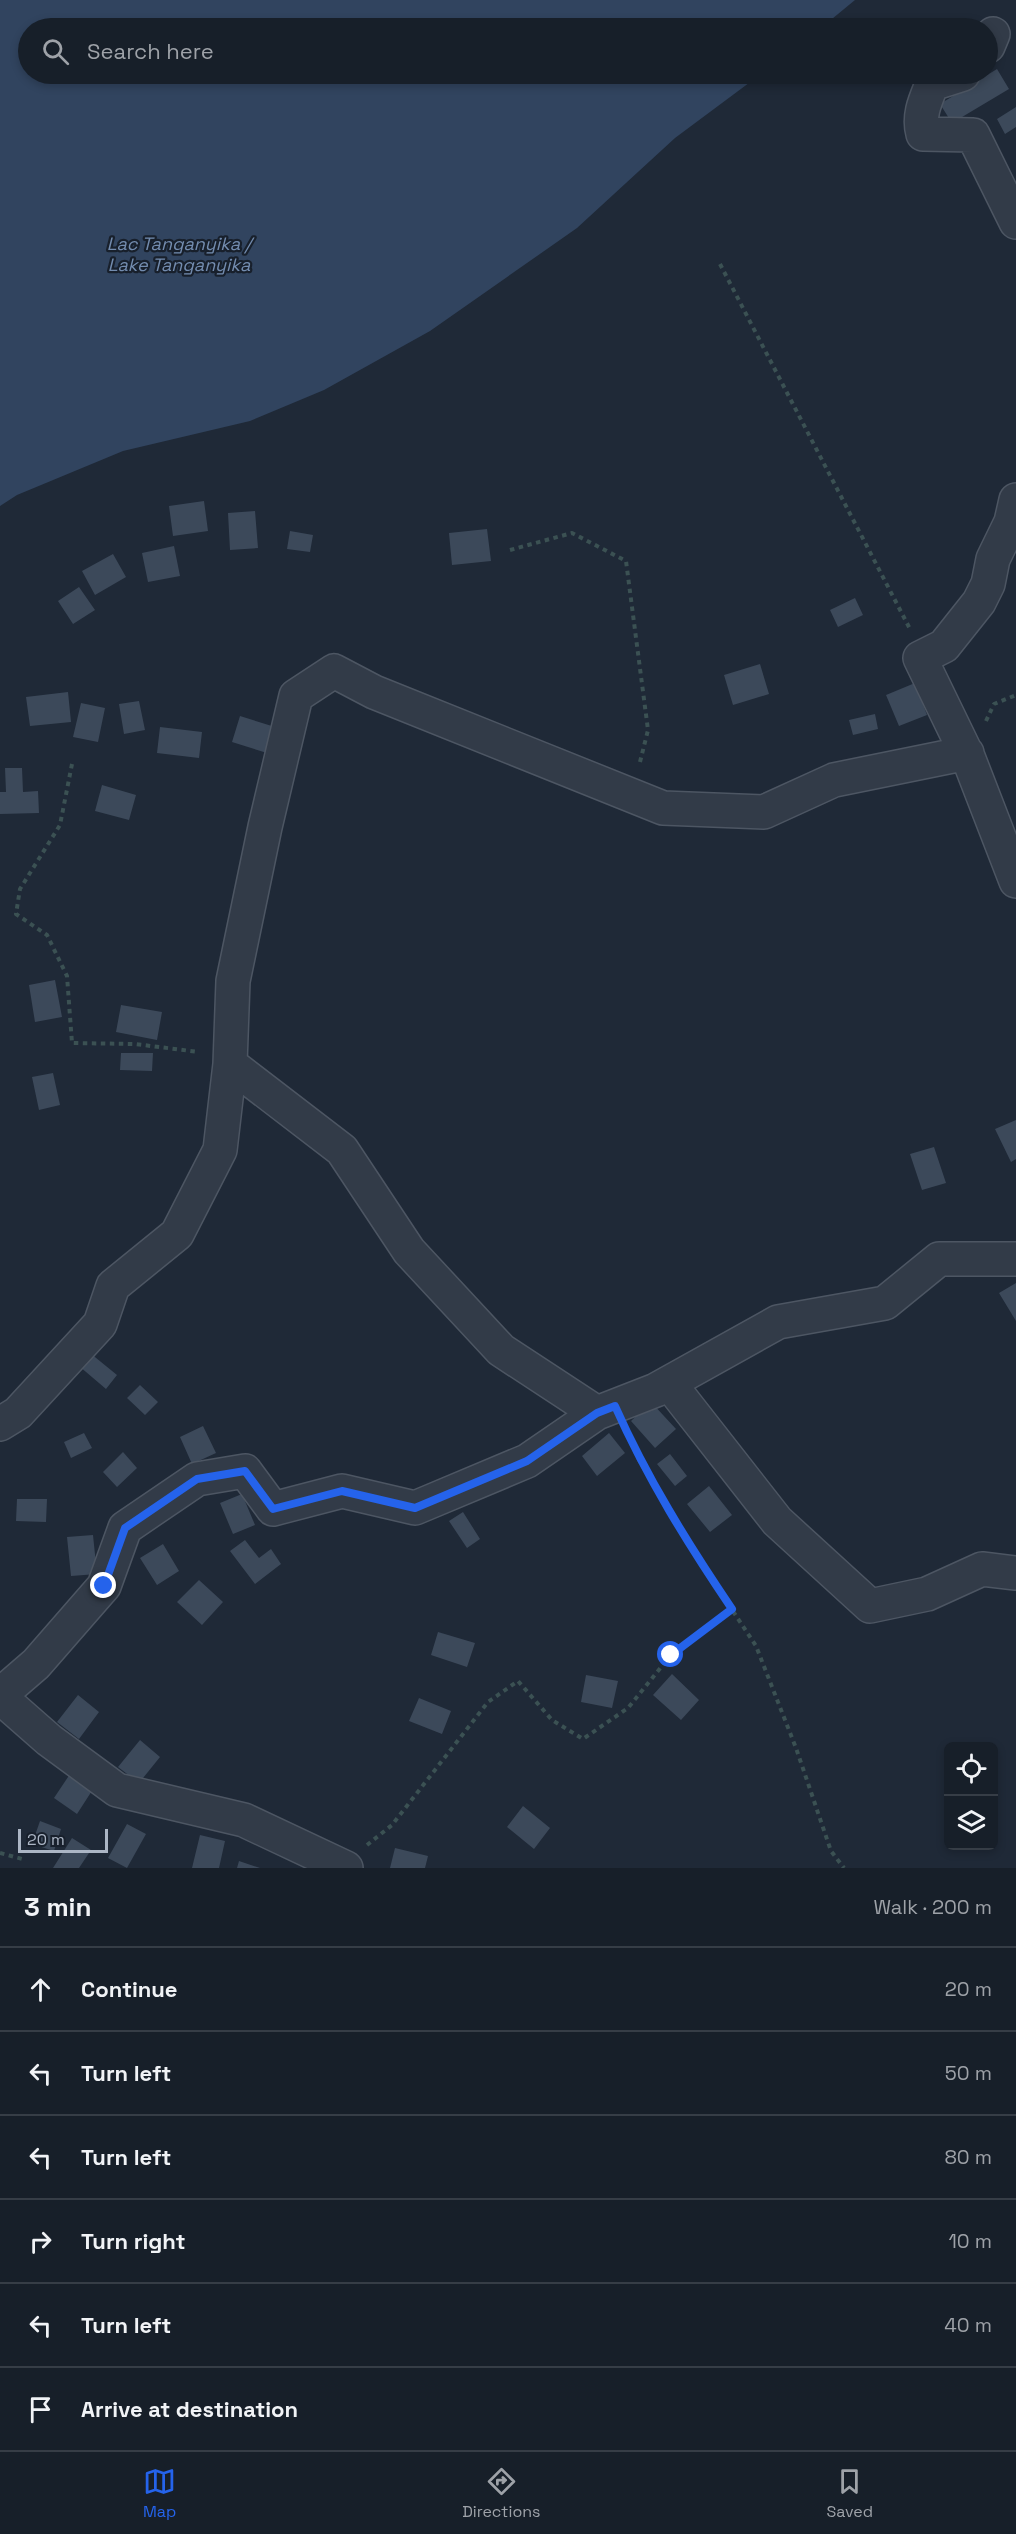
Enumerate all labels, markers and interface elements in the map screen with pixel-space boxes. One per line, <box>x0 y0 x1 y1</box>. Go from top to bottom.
search box <box>18 18 998 84</box>
icon: search <box>39 35 72 68</box>
text: Search here <box>87 37 214 65</box>
water label: Lac Tanganyika / Lake Tanganyika <box>107 232 255 276</box>
route end <box>90 1572 116 1598</box>
route start <box>657 1641 683 1667</box>
map controls <box>944 1742 998 1850</box>
button: locate <box>944 1742 998 1796</box>
button: layers <box>944 1796 998 1850</box>
scale bar <box>18 1826 108 1854</box>
text: 20 m <box>27 1829 65 1850</box>
text: 3 min <box>24 1890 92 1924</box>
text: Walk · 200 m <box>873 1894 992 1920</box>
icon: ahead <box>24 1973 57 2006</box>
text: Continue <box>81 1975 177 2003</box>
text: 20 m <box>945 1976 992 2002</box>
icon: left <box>24 2057 57 2090</box>
text: Turn left <box>81 2059 171 2087</box>
text: 50 m <box>945 2060 992 2086</box>
icon: left <box>24 2141 57 2174</box>
text: Turn left <box>81 2143 171 2171</box>
text: 80 m <box>944 2144 992 2170</box>
icon: right <box>24 2225 57 2258</box>
text: Turn right <box>81 2227 186 2255</box>
text: 10 m <box>948 2228 992 2254</box>
icon: left <box>24 2309 57 2342</box>
text: Turn left <box>81 2311 171 2339</box>
text: 40 m <box>944 2312 992 2338</box>
icon: arrive <box>24 2393 57 2426</box>
text: Arrive at destination <box>81 2395 298 2423</box>
tab: Map <box>143 2465 176 2522</box>
tab: Directions <box>462 2465 541 2522</box>
tab: Saved <box>826 2465 873 2522</box>

